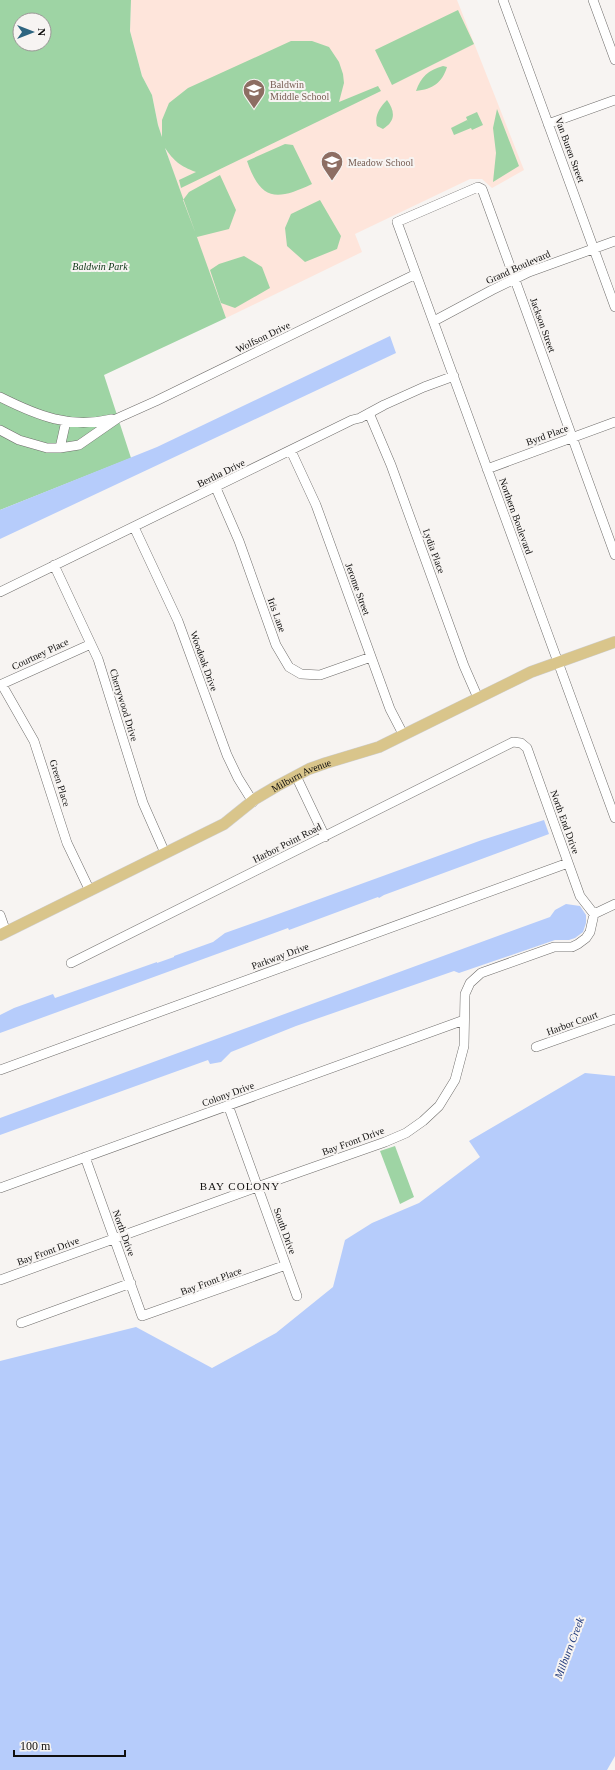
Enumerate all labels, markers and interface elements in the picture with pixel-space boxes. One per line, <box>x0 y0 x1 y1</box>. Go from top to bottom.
north arrow <box>12 12 52 52</box>
text: N <box>36 28 48 36</box>
school or university icon: Baldwin Middle School <box>241 77 267 110</box>
place label: Baldwin Middle School <box>270 79 329 102</box>
street label: Van Buren Street <box>553 116 587 184</box>
school or university icon: Meadow School <box>319 149 345 182</box>
place label: Meadow School <box>348 157 413 168</box>
street label: Grand Boulevard <box>484 248 552 286</box>
park label: Baldwin Park <box>72 261 128 272</box>
street label: Jackson Street <box>528 296 558 354</box>
street label: Wolfson Drive <box>234 319 292 355</box>
street label: Byrd Place <box>524 422 570 448</box>
street label: Bertha Drive <box>195 456 247 489</box>
street label: Northern Boulevard <box>497 476 535 556</box>
street label: Lydia Place <box>421 527 447 575</box>
street label: Jerome Street <box>343 561 373 617</box>
street label: Iris Lane <box>266 596 288 634</box>
street label: Woodoak Drive <box>188 629 220 693</box>
street label: Courtney Place <box>10 636 71 672</box>
street label: Cherrywood Drive <box>108 667 140 743</box>
street label: Milburn Avenue <box>269 756 333 794</box>
street label: Green Place <box>48 758 73 808</box>
street label: North End Drive <box>548 789 582 856</box>
street label: Harbor Point Road <box>251 821 323 865</box>
street label: Parkway Drive <box>250 940 311 971</box>
street label: Harbor Court <box>545 1009 599 1037</box>
street label: Colony Drive <box>200 1079 256 1109</box>
street label: Bay Front Drive <box>320 1124 386 1157</box>
district label: BAY COLONY <box>200 1180 280 1192</box>
street label: South Drive <box>272 1206 299 1256</box>
street label: North Drive <box>111 1208 138 1258</box>
street label: Bay Front Drive <box>15 1234 81 1267</box>
street label: Bay Front Place <box>179 1265 244 1297</box>
water label: Milburn Creek <box>551 1615 587 1681</box>
scale bar <box>14 1732 125 1758</box>
text: 100 m <box>20 1739 51 1753</box>

